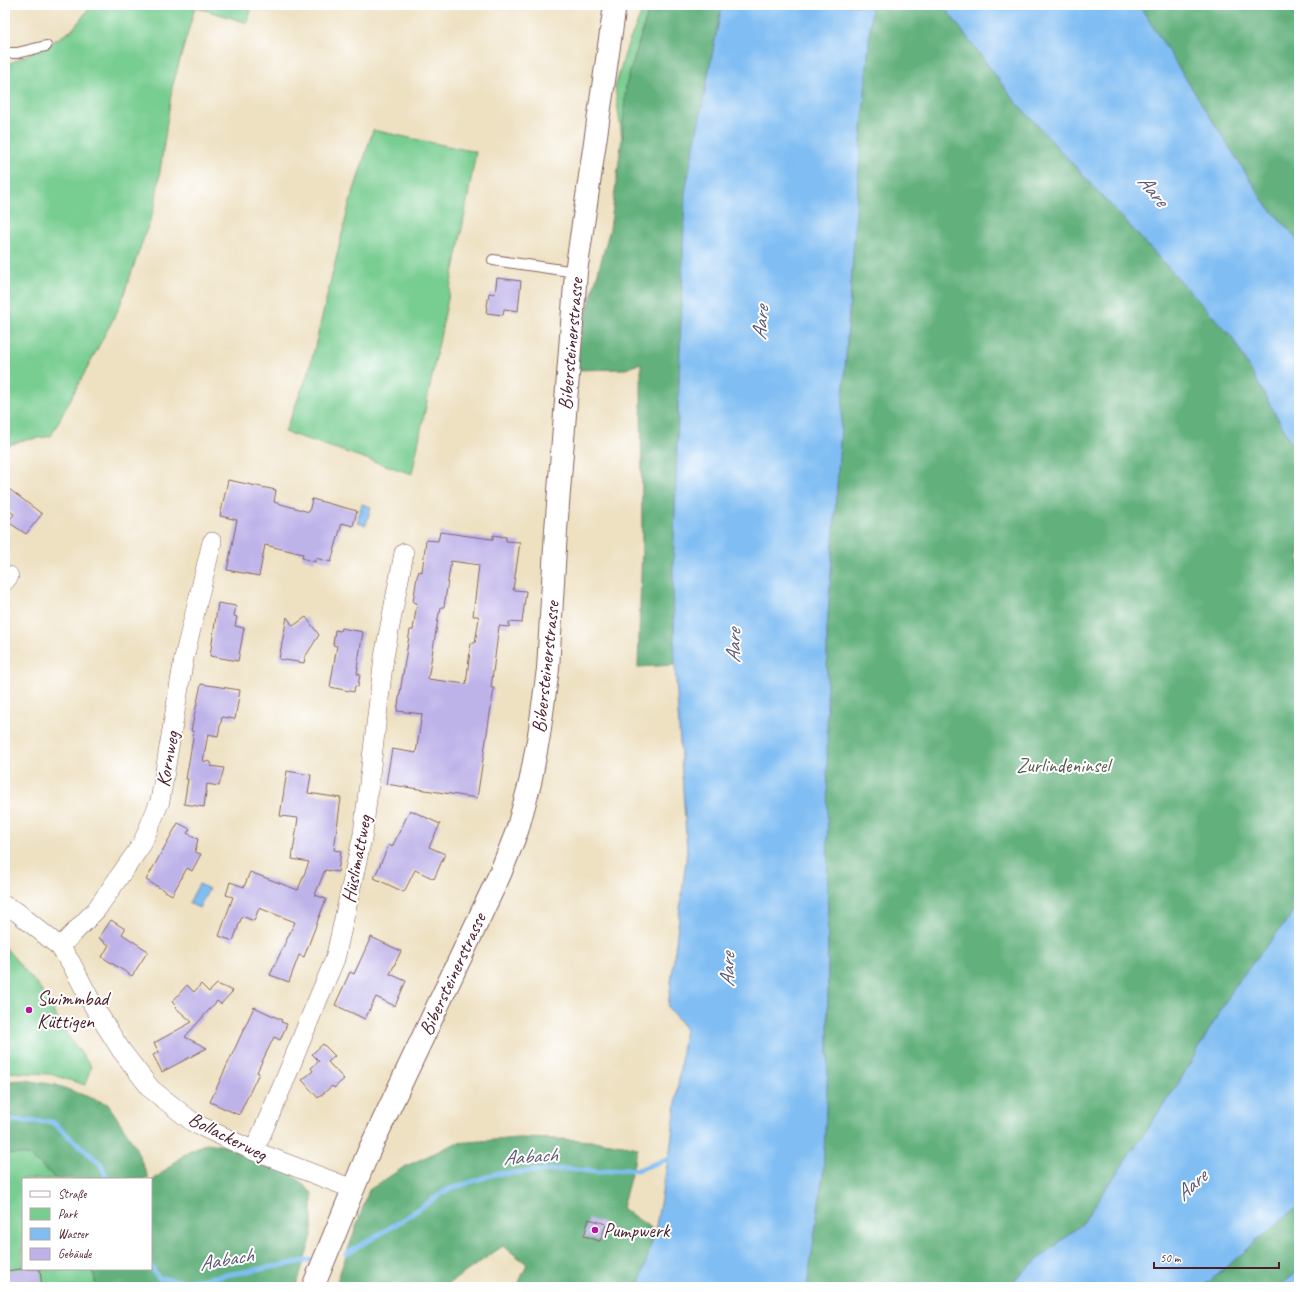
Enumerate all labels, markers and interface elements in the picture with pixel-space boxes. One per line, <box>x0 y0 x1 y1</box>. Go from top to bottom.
water label: Aare <box>1132 169 1176 214</box>
street label: Bibersteinerstrasse <box>552 276 589 411</box>
water label: Aare <box>746 302 775 341</box>
street label: Bibersteinerstrasse <box>526 599 565 734</box>
water label: Aare <box>720 626 746 663</box>
street label: Kornweg <box>150 728 185 789</box>
park label: Zurlindeninsel <box>1016 753 1113 778</box>
street label: Hüslimattweg <box>336 812 377 905</box>
street label: Bibersteinerstrasse <box>413 908 492 1039</box>
water label: Aare <box>714 950 740 987</box>
place label: Swimmbad Küttigen <box>37 986 112 1034</box>
marker: Swimmbad Küttigen <box>24 1005 34 1015</box>
street label: Bollackerweg <box>184 1106 272 1167</box>
water label: Aabach <box>502 1141 559 1171</box>
water label: Aare <box>1170 1162 1215 1206</box>
legend <box>22 1178 152 1270</box>
text: Straße <box>58 1186 87 1202</box>
text: Park <box>58 1206 79 1222</box>
place label: Pumpwerk <box>603 1218 671 1243</box>
marker: Pumpwerk <box>590 1225 600 1235</box>
text: Wasser <box>58 1226 90 1242</box>
water label: Aabach <box>197 1241 256 1277</box>
scale bar <box>1154 1244 1279 1270</box>
text: Gebäude <box>58 1246 92 1262</box>
text: 50 m <box>1160 1250 1182 1266</box>

